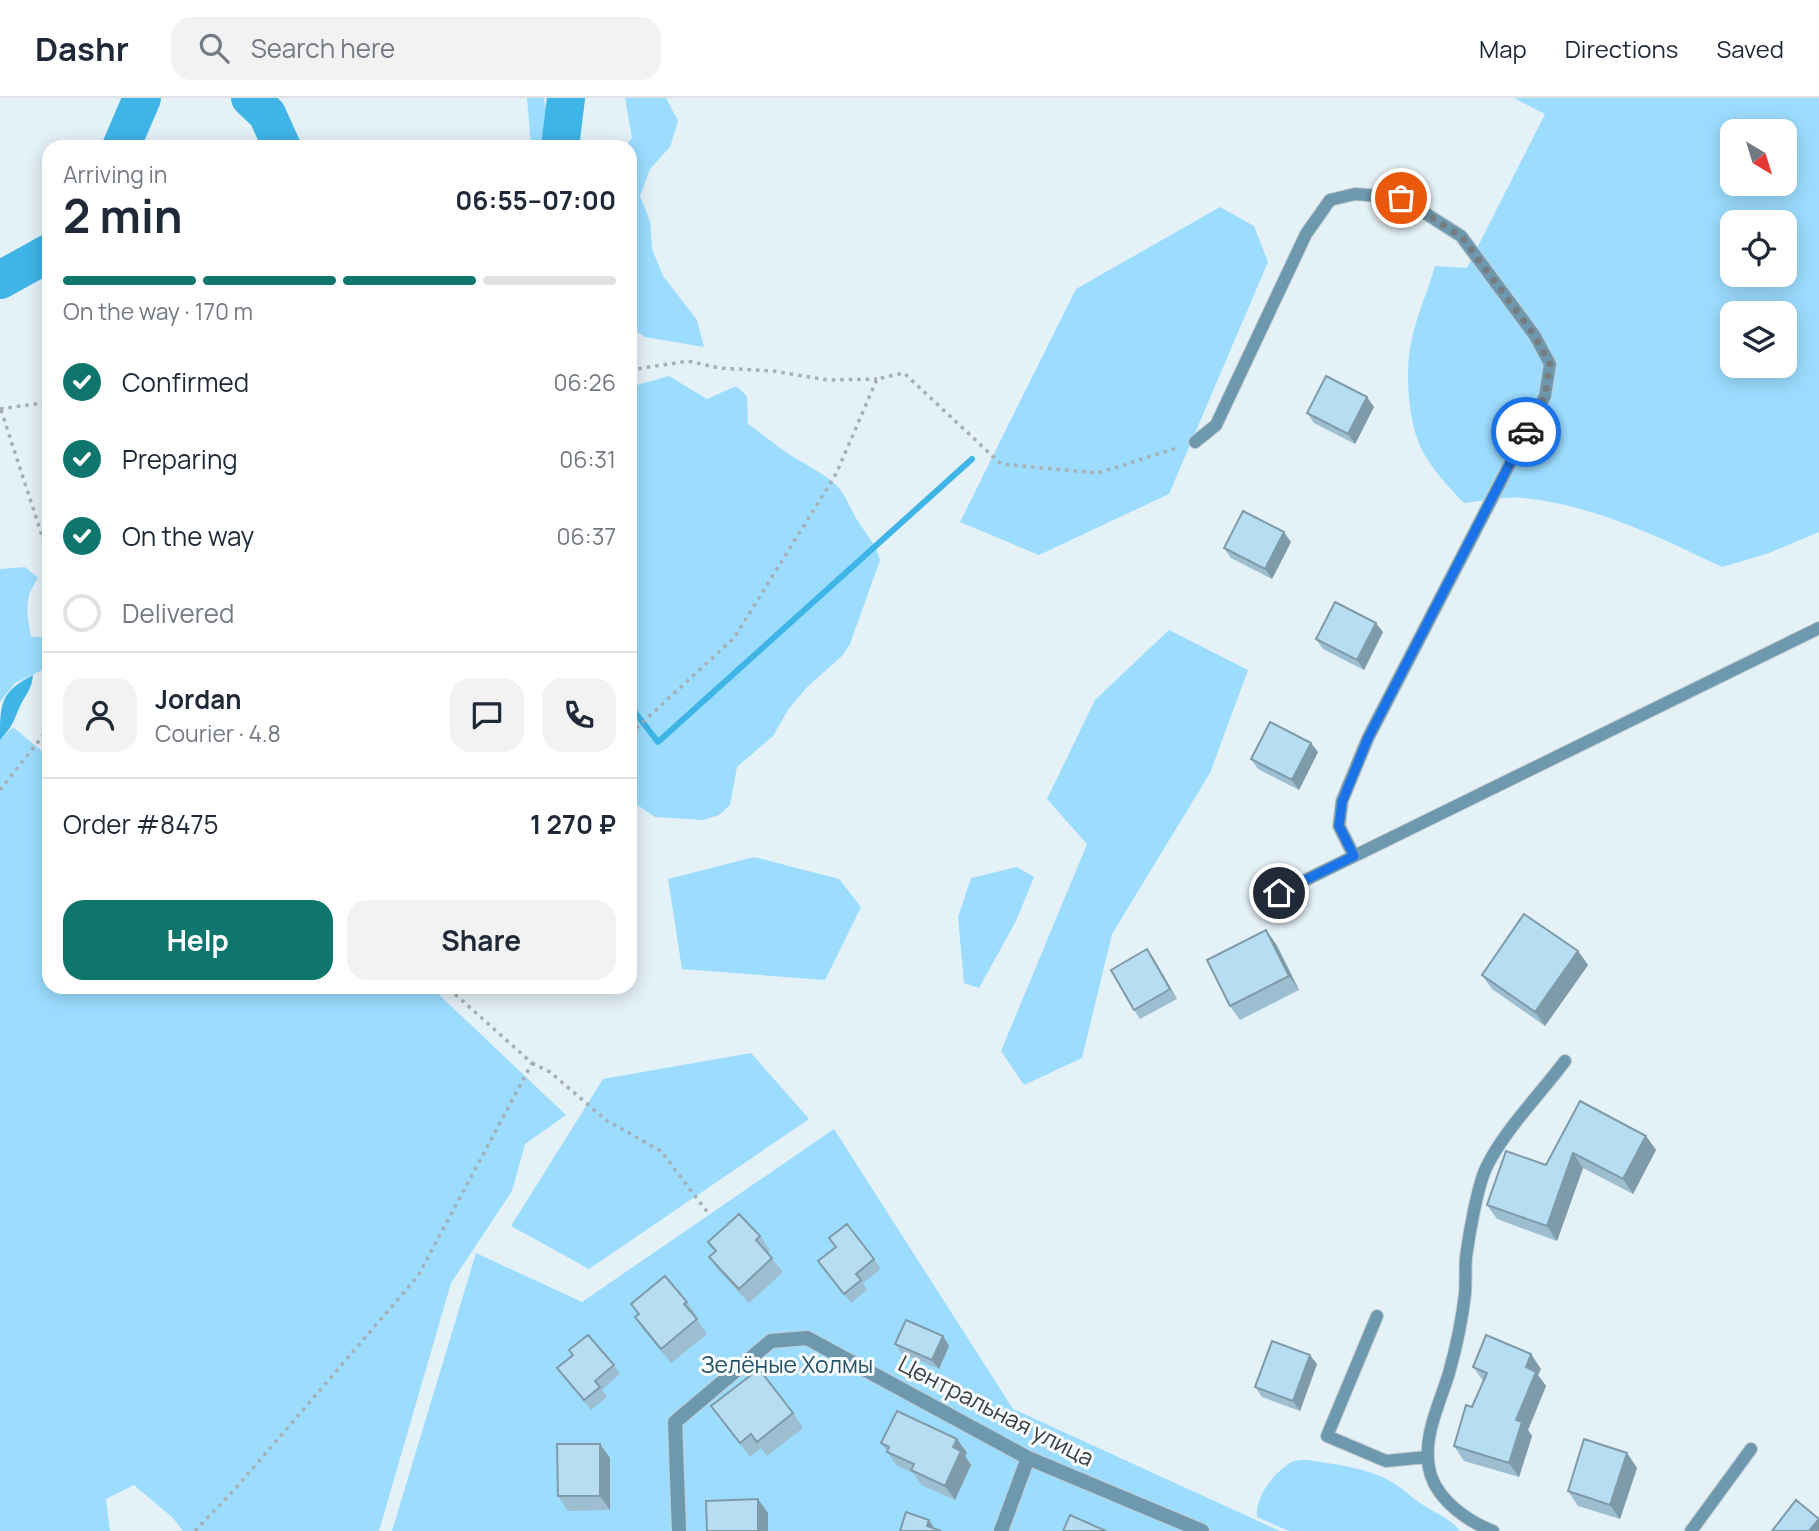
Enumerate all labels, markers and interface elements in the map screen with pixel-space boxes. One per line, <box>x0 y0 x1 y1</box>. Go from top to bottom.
search box <box>171 17 661 80</box>
text: Dashr <box>35 26 129 71</box>
icon: search <box>195 29 233 67</box>
text: Search here <box>251 30 395 66</box>
text: Map <box>1479 32 1527 65</box>
text: Directions <box>1565 32 1678 65</box>
text: Saved <box>1716 32 1784 65</box>
north arrow <box>1720 119 1797 196</box>
map controls <box>1720 119 1797 378</box>
text: Arriving in <box>63 158 168 190</box>
pin <box>1371 168 1431 228</box>
icon: bag <box>1382 179 1420 217</box>
text: 06:55–07:00 <box>455 182 616 218</box>
text: 2 min <box>63 184 183 247</box>
button: locate <box>1720 210 1797 287</box>
text: On the way · 170 m <box>63 295 253 327</box>
button: layers <box>1720 301 1797 378</box>
icon: check <box>63 363 101 401</box>
text: Confirmed <box>122 364 249 400</box>
text: 06:26 <box>553 366 616 398</box>
courier <box>1491 397 1561 467</box>
icon: car <box>1507 413 1545 451</box>
icon: check <box>63 440 101 478</box>
text: Preparing <box>122 441 238 477</box>
text: 06:31 <box>559 443 616 475</box>
icon: check <box>63 517 101 555</box>
text: On the way <box>122 518 254 554</box>
text: 06:37 <box>557 520 616 552</box>
text: Delivered <box>122 595 234 631</box>
button: person <box>63 678 137 752</box>
button: chat <box>450 678 524 752</box>
button: phone <box>542 678 616 752</box>
text: Jordan <box>155 681 241 717</box>
text: Courier · 4.8 <box>155 717 281 749</box>
text: Order #8475 <box>63 806 219 842</box>
text: 1 270 ₽ <box>530 806 616 842</box>
pin <box>1249 863 1309 923</box>
icon: home <box>1260 874 1298 912</box>
button: Help <box>63 900 333 980</box>
button: Share <box>347 900 616 980</box>
street label: Центральная улица <box>893 1347 1100 1473</box>
park label: Зелёные Холмы <box>701 1348 873 1380</box>

